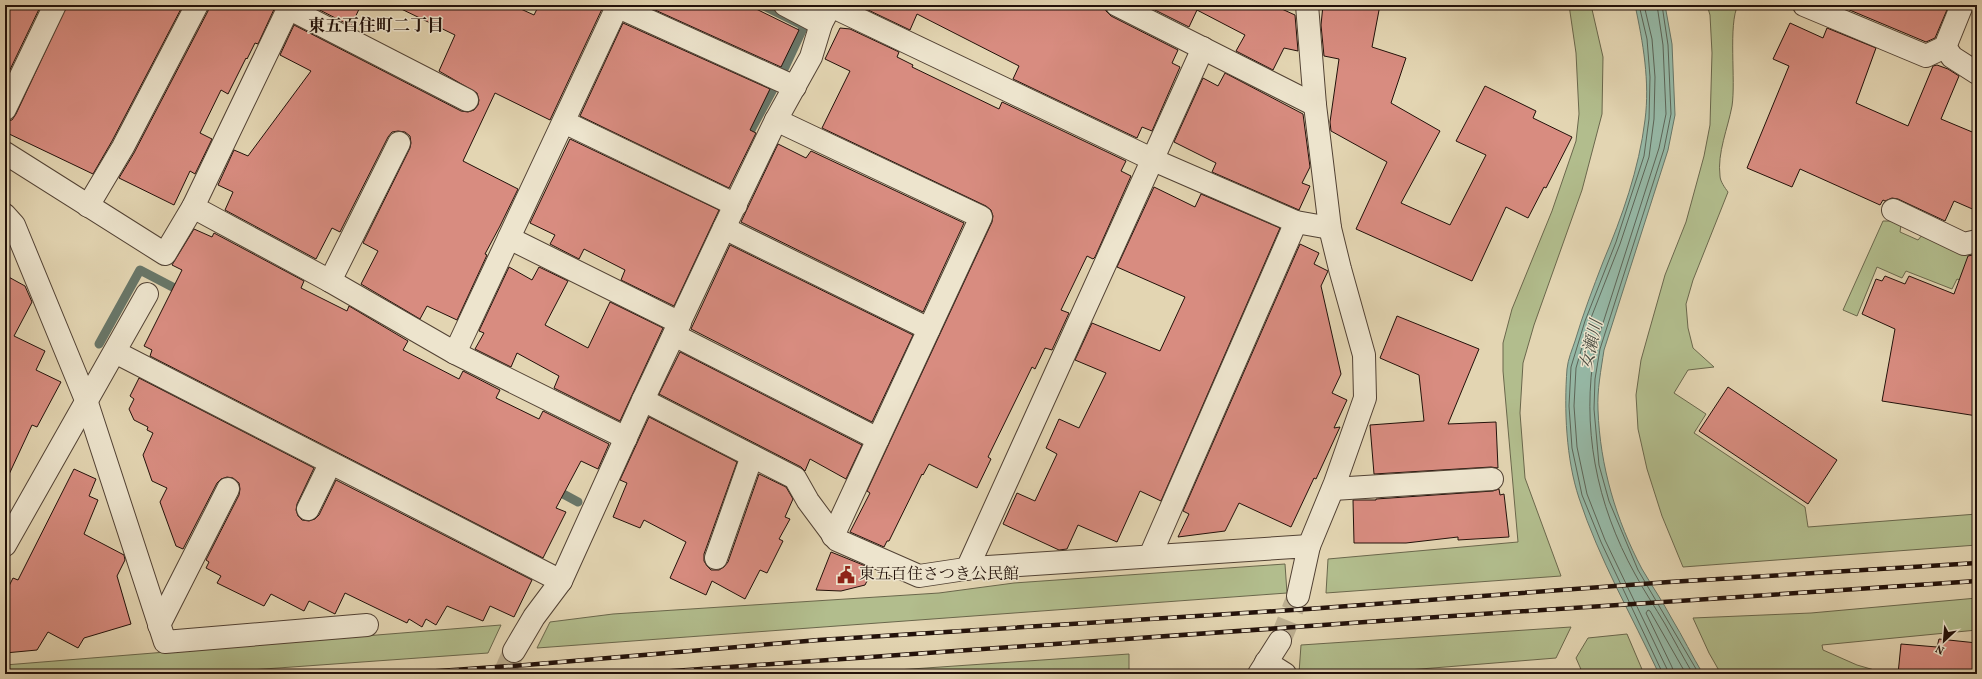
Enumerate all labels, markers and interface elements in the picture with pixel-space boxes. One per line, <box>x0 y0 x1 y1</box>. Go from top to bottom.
district label: 東五百住町二丁目 <box>308 15 444 38</box>
water label: 女瀬川 <box>1575 316 1609 372</box>
place label: 東五百住さつき公民館 <box>859 564 1019 586</box>
public building icon: 東五百住さつき公民館 <box>836 565 856 585</box>
north arrow <box>1924 621 1964 661</box>
text: N <box>1933 640 1947 657</box>

